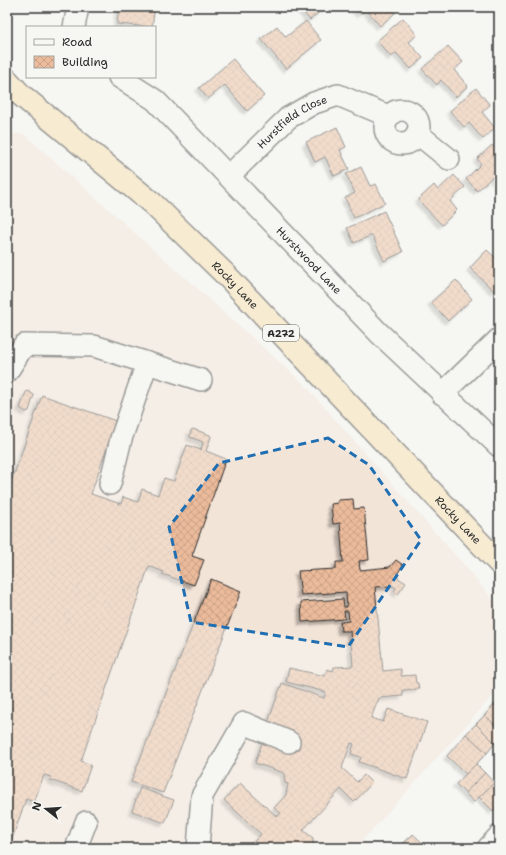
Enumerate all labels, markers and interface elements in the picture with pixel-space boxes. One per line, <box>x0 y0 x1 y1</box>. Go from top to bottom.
legend <box>26 26 156 78</box>
text: Road <box>62 34 93 50</box>
text: Building <box>62 54 108 70</box>
street label: Hurstfield Close <box>254 92 329 152</box>
street label: Hurstwood Lane <box>273 223 345 297</box>
street label: Rocky Lane <box>208 258 262 312</box>
road number: A272 <box>263 325 299 341</box>
street label: Rocky Lane <box>432 493 485 547</box>
north arrow <box>26 789 66 829</box>
text: N <box>28 800 45 813</box>

